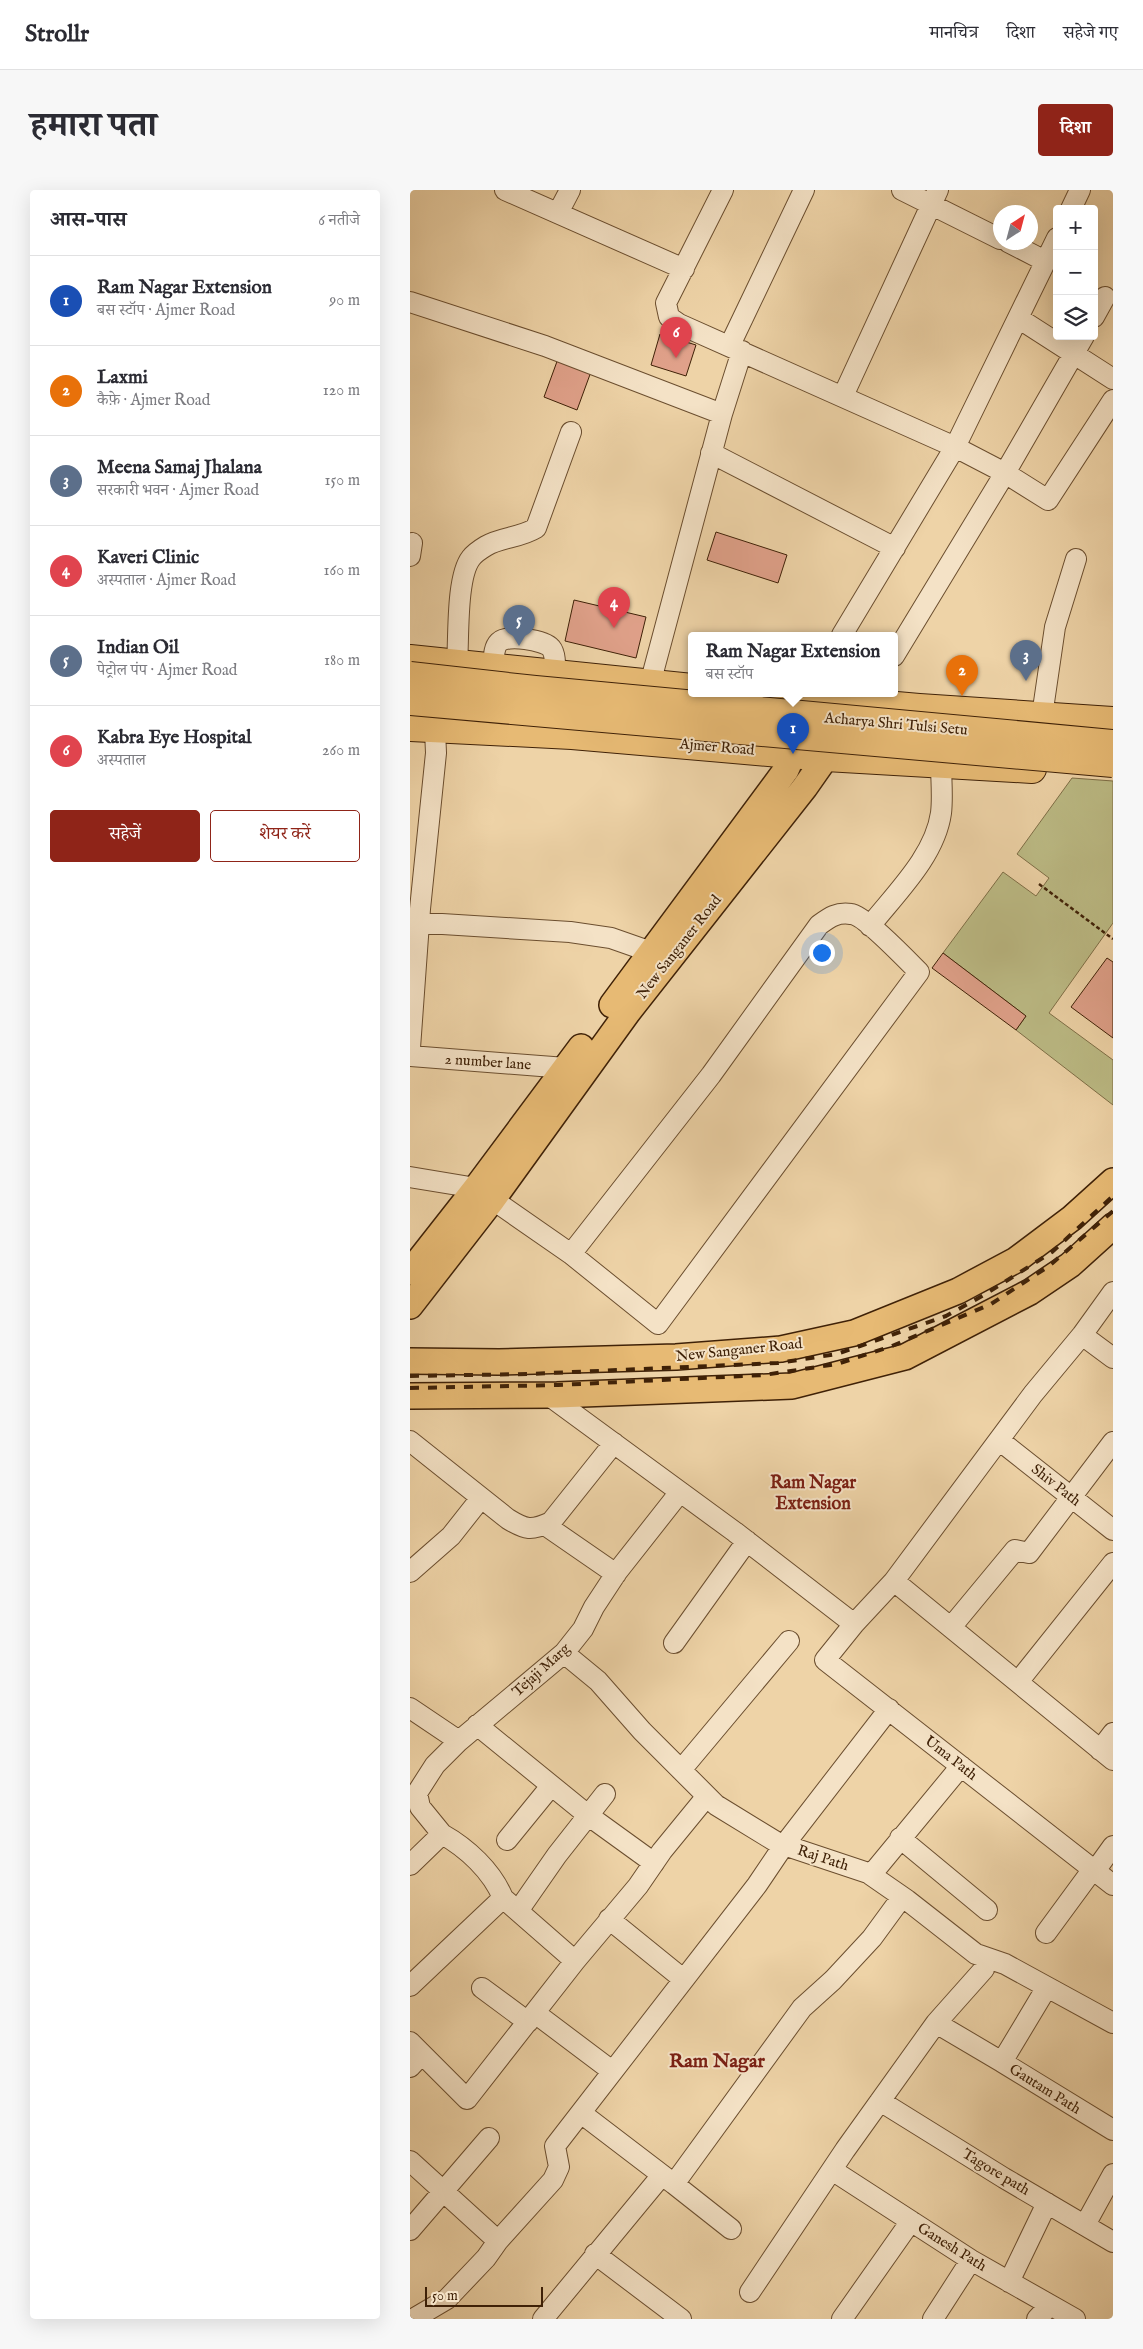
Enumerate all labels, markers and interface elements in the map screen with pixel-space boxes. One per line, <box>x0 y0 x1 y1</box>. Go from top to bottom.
text: Strollr <box>25 19 89 50</box>
text: मानचित्र <box>929 22 978 45</box>
text: दिशा <box>1006 22 1035 45</box>
text: सहेजे गए <box>1063 22 1118 45</box>
text: हमारा पता <box>30 104 157 149</box>
button: दिशा <box>1038 104 1113 156</box>
north arrow <box>993 205 1038 250</box>
map controls <box>1053 205 1098 340</box>
button: + <box>1053 205 1098 250</box>
text: आस-पास <box>50 207 127 234</box>
text: 6 नतीजे <box>318 211 360 231</box>
button: − <box>1053 250 1098 295</box>
text: Ram Nagar Extension <box>97 276 272 300</box>
text: 1 <box>63 291 69 311</box>
text: 90 m <box>329 291 360 311</box>
button: layers <box>1053 295 1098 340</box>
text: बस स्टॉप · Ajmer Road <box>97 301 235 321</box>
pin: 6 <box>660 317 692 358</box>
text: Laxmi <box>97 366 148 390</box>
text: 2 <box>62 381 70 401</box>
text: 120 m <box>323 381 360 401</box>
text: कैफ़े · Ajmer Road <box>97 391 210 411</box>
text: Meena Samaj Jhalana <box>97 456 262 480</box>
text: 3 <box>63 471 69 491</box>
text: 150 m <box>325 471 360 491</box>
text: सरकारी भवन · Ajmer Road <box>97 481 259 501</box>
text: Kaveri Clinic <box>97 546 199 570</box>
text: 4 <box>62 561 70 581</box>
text: 160 m <box>324 561 360 581</box>
text: अस्पताल · Ajmer Road <box>97 571 236 591</box>
pin: 4 <box>598 587 630 628</box>
pin: 5 <box>503 605 535 646</box>
popup <box>688 632 898 697</box>
text: Indian Oil <box>97 636 179 660</box>
text: Ram Nagar Extension <box>706 640 880 664</box>
pin: 3 <box>1010 640 1042 681</box>
text: 5 <box>63 651 69 671</box>
text: 180 m <box>324 651 360 671</box>
pin: 2 <box>946 655 978 696</box>
text: पेट्रोल पंप · Ajmer Road <box>97 661 237 681</box>
text: बस स्टॉप <box>706 665 753 685</box>
street label: Acharya Shri Tulsi Setu <box>823 708 969 740</box>
pin: 1 <box>777 713 809 754</box>
text: Kabra Eye Hospital <box>97 726 251 750</box>
street label: Ajmer Road <box>678 734 756 760</box>
text: 6 <box>63 741 69 761</box>
text: 260 m <box>322 741 360 761</box>
text: अस्पताल <box>97 751 146 771</box>
button: सहेजें <box>50 810 200 862</box>
button: शेयर करें <box>210 810 360 862</box>
street label: New Sanganer Road <box>632 890 726 1003</box>
your location <box>809 940 835 966</box>
street label: 2 number lane <box>444 1050 532 1075</box>
street label: New Sanganer Road <box>675 1334 804 1366</box>
street label: Shiv Path <box>1027 1460 1085 1510</box>
district label: Ram Nagar Extension <box>770 1472 856 1516</box>
street label: Tejaji Marg <box>508 1638 575 1701</box>
street label: Uma Path <box>921 1731 981 1785</box>
street label: Raj Path <box>795 1841 851 1875</box>
district label: Ram Nagar <box>669 2049 766 2074</box>
street label: Gautam Path <box>1006 2060 1084 2118</box>
street label: Tagore path <box>959 2144 1033 2200</box>
street label: Ganesh Path <box>914 2218 990 2276</box>
scale bar <box>425 2284 542 2307</box>
text: 50 m <box>432 2287 458 2305</box>

